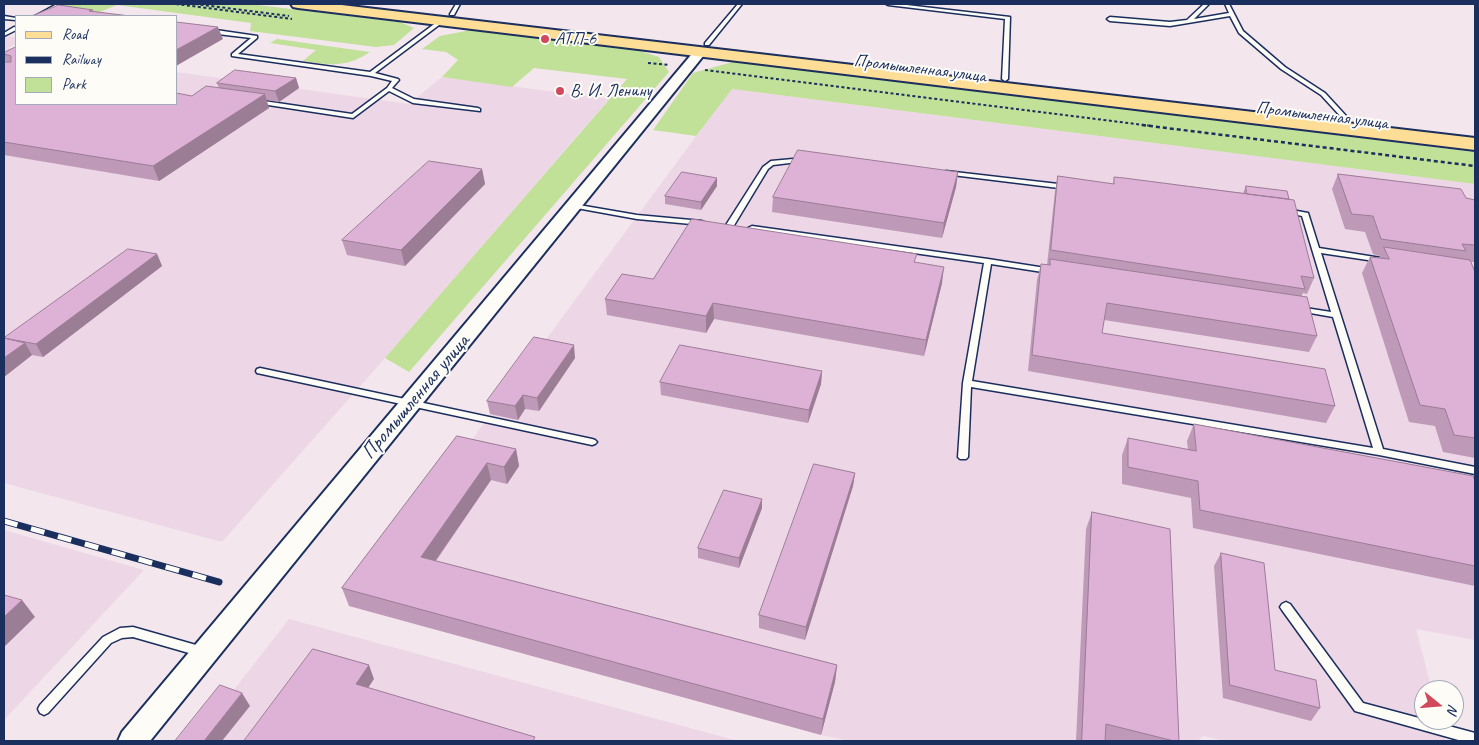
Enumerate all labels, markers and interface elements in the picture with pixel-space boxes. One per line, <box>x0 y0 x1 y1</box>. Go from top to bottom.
legend <box>15 15 178 105</box>
text: Road <box>62 25 87 44</box>
place label: АТП-6 <box>555 28 596 50</box>
marker: АТП-6 <box>539 33 551 45</box>
text: Railway <box>62 50 101 69</box>
street label: Промышленная улица <box>853 50 987 88</box>
text: Park <box>62 75 86 94</box>
place label: В. И. Ленину <box>570 80 652 102</box>
marker: В. И. Ленину <box>554 85 566 97</box>
street label: Промышленная улица <box>1255 97 1389 135</box>
street label: Промышленная улица <box>356 329 476 465</box>
north arrow <box>1414 680 1464 730</box>
text: N <box>1443 703 1462 716</box>

